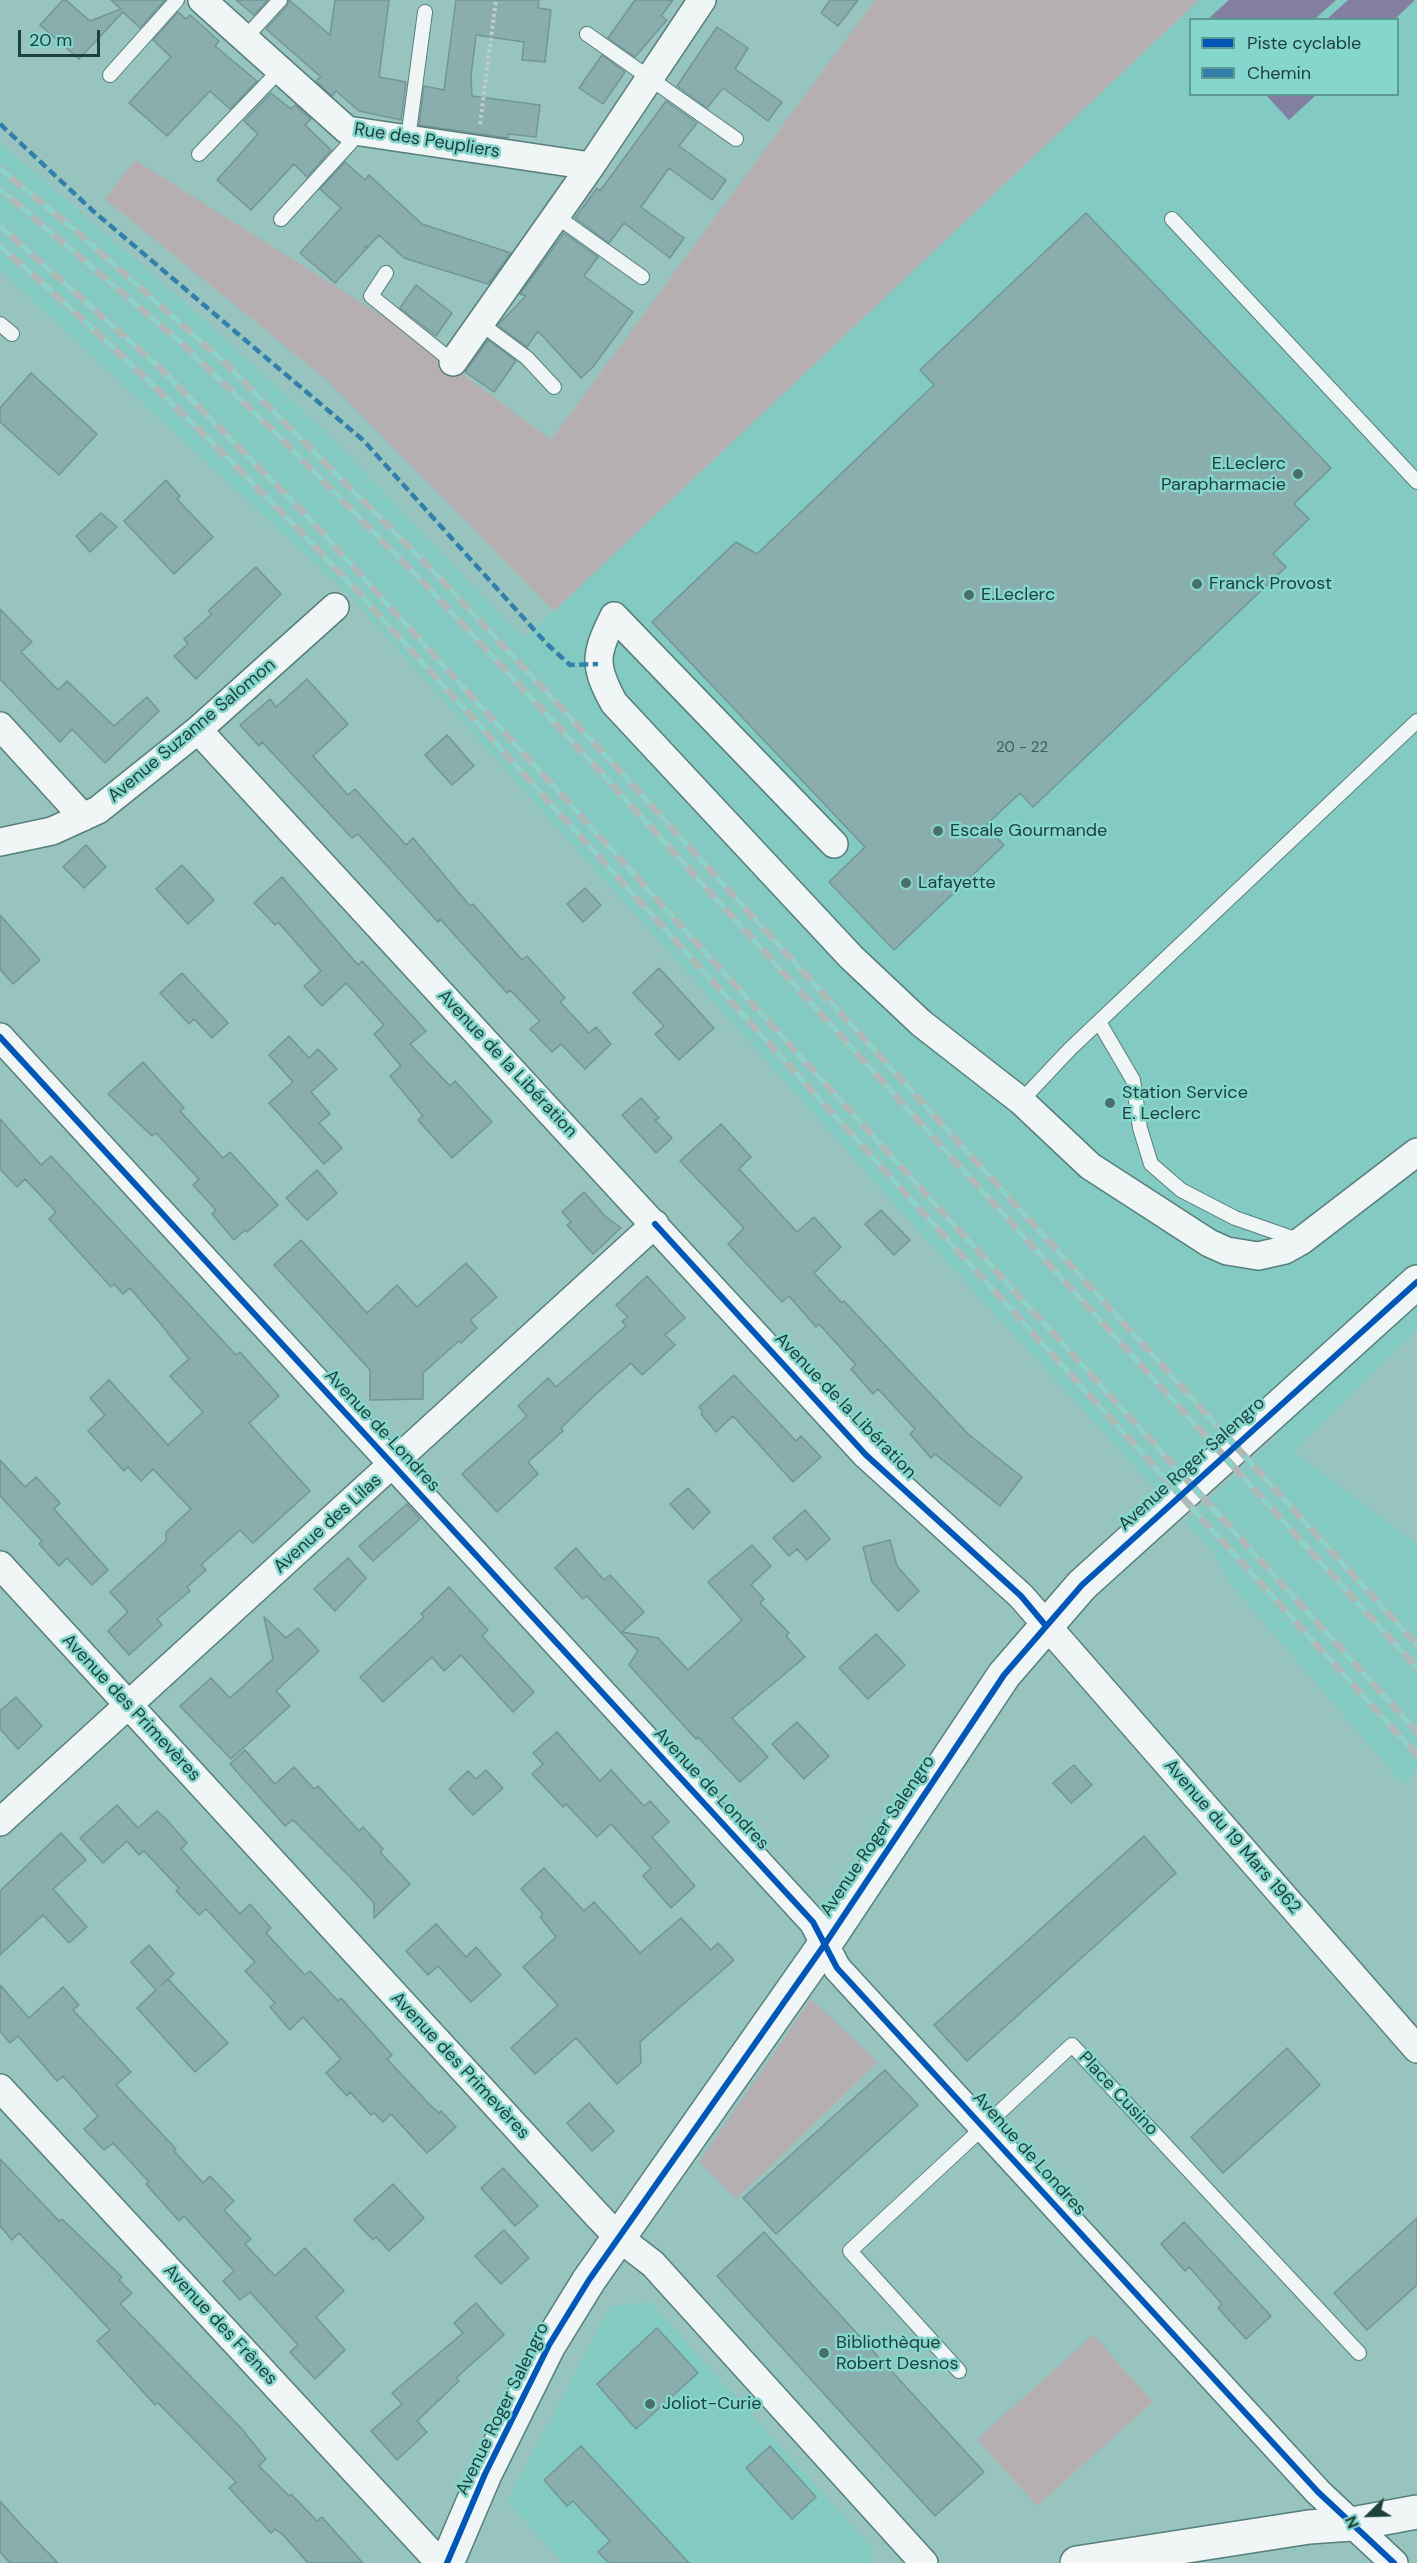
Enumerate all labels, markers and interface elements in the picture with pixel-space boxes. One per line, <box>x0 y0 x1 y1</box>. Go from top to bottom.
scale bar <box>21 18 104 56</box>
legend <box>1189 18 1399 96</box>
text: 20 m <box>29 28 72 52</box>
text: Piste cyclable <box>1247 31 1361 55</box>
text: Chemin <box>1247 61 1311 85</box>
street label: Rue des Peupliers <box>353 119 501 163</box>
place label: E.Leclerc Parapharmacie <box>1161 453 1286 496</box>
marker: E.Leclerc Parapharmacie <box>1291 467 1305 481</box>
place label: Franck Provost <box>1209 573 1332 595</box>
marker: Franck Provost <box>1190 577 1204 591</box>
place label: E.Leclerc <box>981 584 1055 606</box>
marker: E.Leclerc <box>962 588 976 602</box>
street label: Avenue Suzanne Salomon <box>104 654 280 808</box>
house number: 20 - 22 <box>996 739 1048 757</box>
place label: Escale Gourmande <box>950 820 1107 842</box>
marker: Escale Gourmande <box>931 824 945 838</box>
place label: Lafayette <box>918 872 996 894</box>
marker: Lafayette <box>899 876 913 890</box>
street label: Avenue de la Libération <box>433 985 581 1143</box>
place label: Station Service E. Leclerc <box>1122 1082 1248 1124</box>
marker: Station Service E. Leclerc <box>1103 1096 1117 1110</box>
street label: Avenue de la Libération <box>770 1328 920 1484</box>
street label: Avenue de Londres <box>320 1365 444 1497</box>
street label: Avenue Roger Salengro <box>1114 1393 1270 1535</box>
street label: Avenue des Lilas <box>270 1470 386 1578</box>
street label: Avenue des Primevères <box>57 1630 205 1786</box>
street label: Avenue de Londres <box>649 1723 773 1855</box>
street label: Avenue Roger Salengro <box>816 1751 940 1921</box>
street label: Avenue du 19 Mars 1962 <box>1159 1755 1305 1919</box>
street label: Avenue des Primevères <box>386 1988 534 2144</box>
street label: Place Cusino <box>1074 2047 1162 2141</box>
street label: Avenue de Londres <box>968 2088 1090 2220</box>
street label: Avenue des Frênes <box>159 2260 281 2390</box>
street label: Avenue Roger Salengro <box>452 2319 554 2499</box>
place label: Bibliothèque Robert Desnos <box>836 2332 959 2374</box>
marker: Bibliothèque Robert Desnos <box>817 2346 831 2360</box>
place label: Joliot-Curie <box>662 2393 762 2415</box>
marker: Joliot-Curie <box>643 2397 657 2411</box>
north arrow <box>1339 2485 1399 2545</box>
text: N <box>1340 2513 1364 2532</box>

